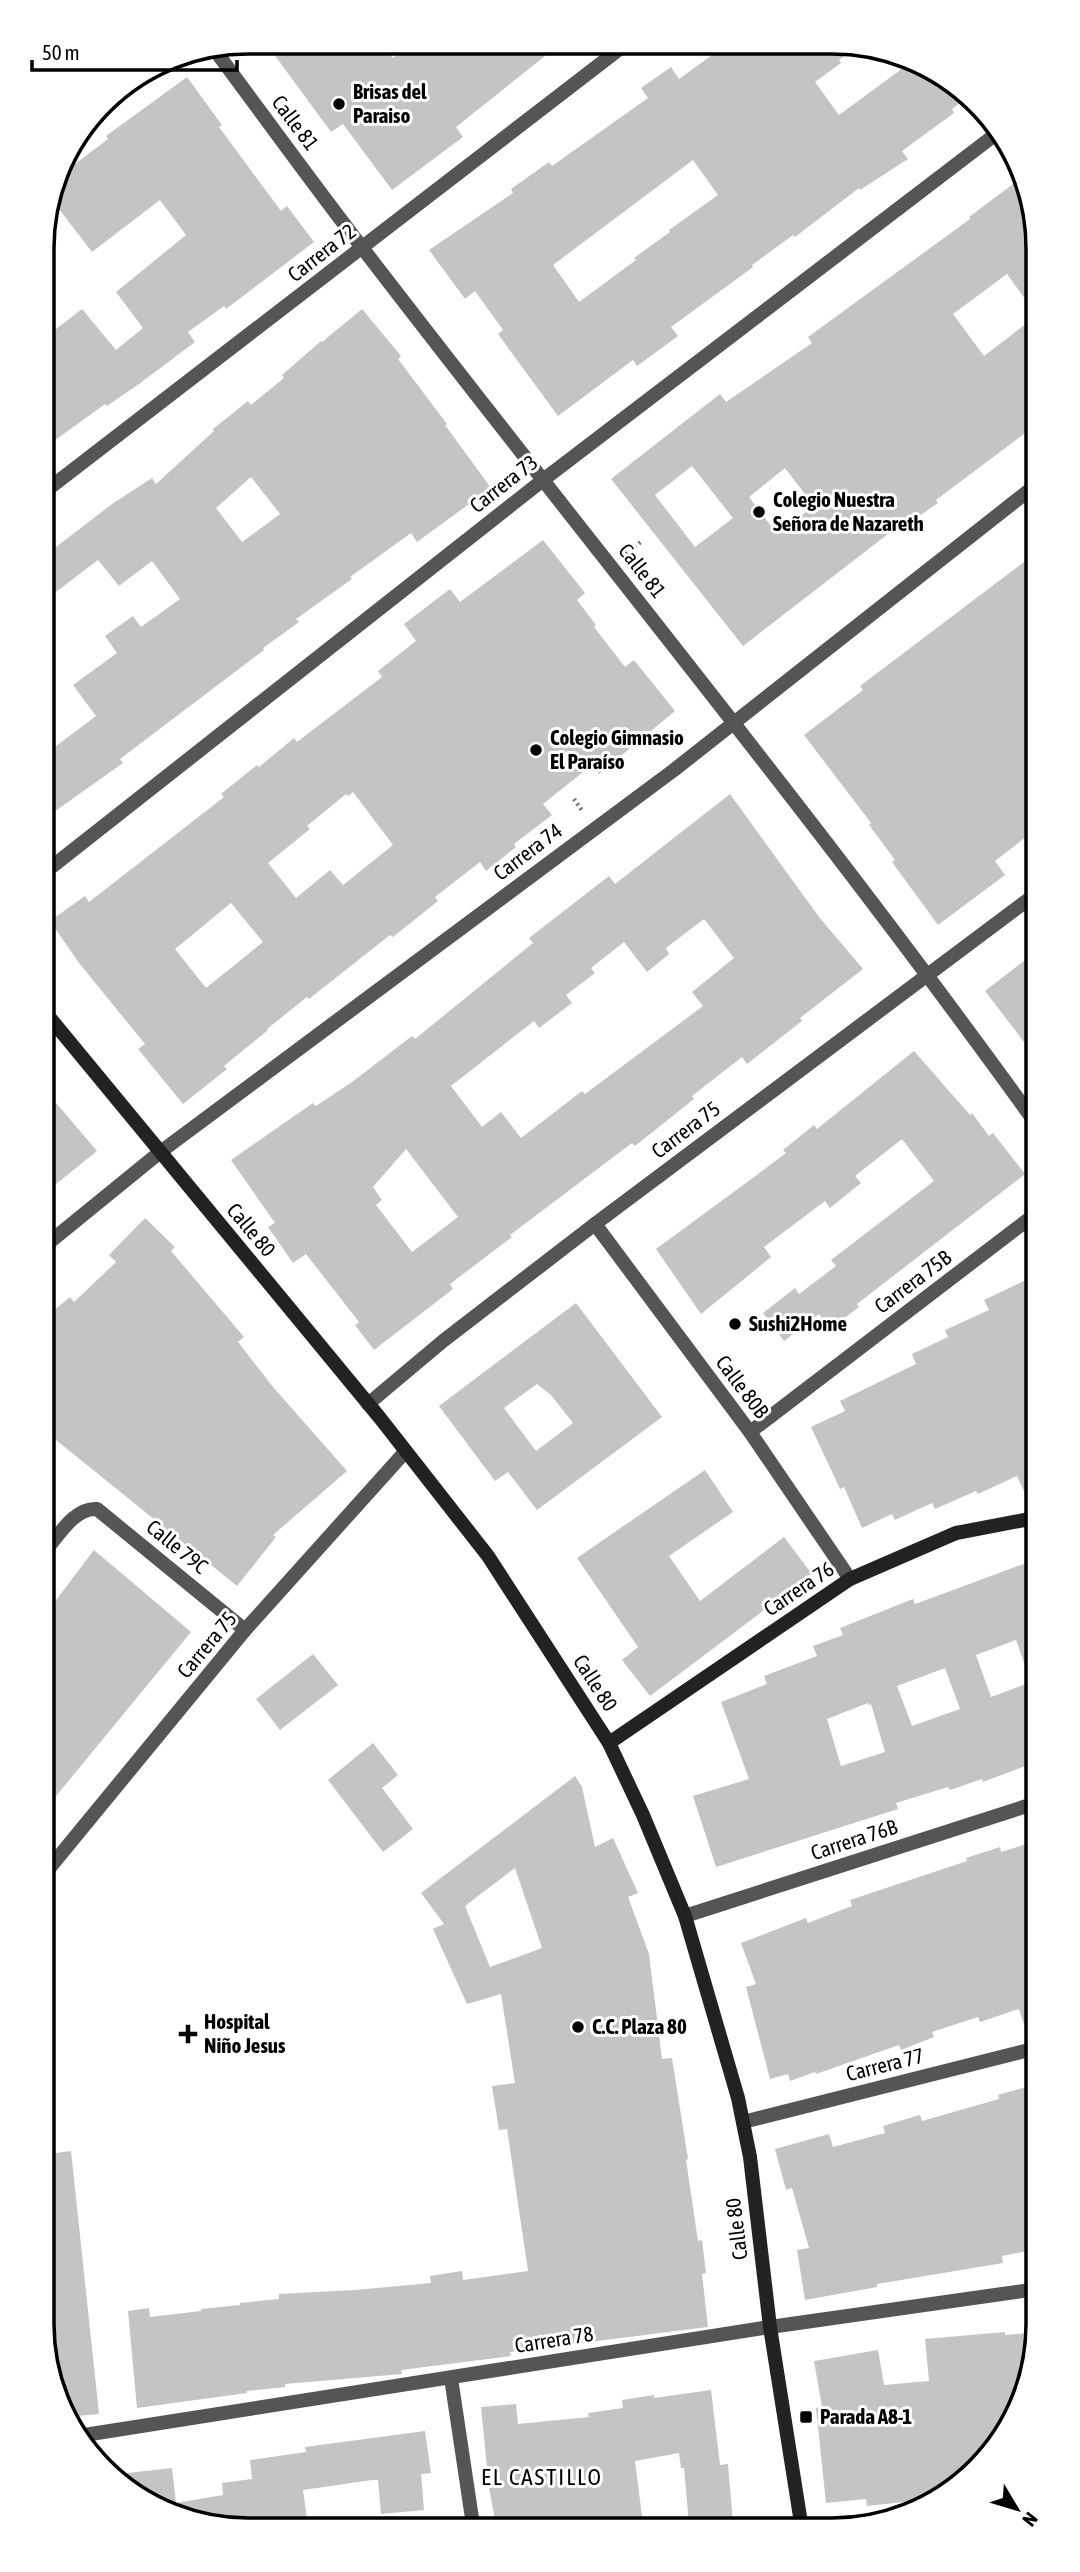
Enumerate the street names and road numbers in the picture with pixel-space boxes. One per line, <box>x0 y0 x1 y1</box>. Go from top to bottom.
street label: Calle 81 <box>267 90 324 154</box>
street label: Carrera 72 <box>283 218 360 286</box>
street label: Carrera 73 <box>465 449 542 517</box>
street label: Calle 81 <box>614 538 671 602</box>
street label: Carrera 74 <box>489 818 566 885</box>
street label: Carrera 75 <box>647 1096 724 1163</box>
street label: Calle 80 <box>223 1198 281 1261</box>
street label: Carrera 75B <box>870 1245 955 1318</box>
street label: Calle 80B <box>711 1350 774 1422</box>
street label: Calle 79C <box>142 1514 213 1578</box>
street label: Carrera 76 <box>759 1556 838 1620</box>
street label: Carrera 75 <box>172 1606 241 1682</box>
street label: Calle 80 <box>569 1650 623 1715</box>
street label: Carrera 76B <box>808 1814 900 1864</box>
street label: Carrera 77 <box>843 2043 926 2085</box>
street label: Calle 80 <box>720 2197 752 2262</box>
street label: Carrera 78 <box>513 2321 595 2357</box>

